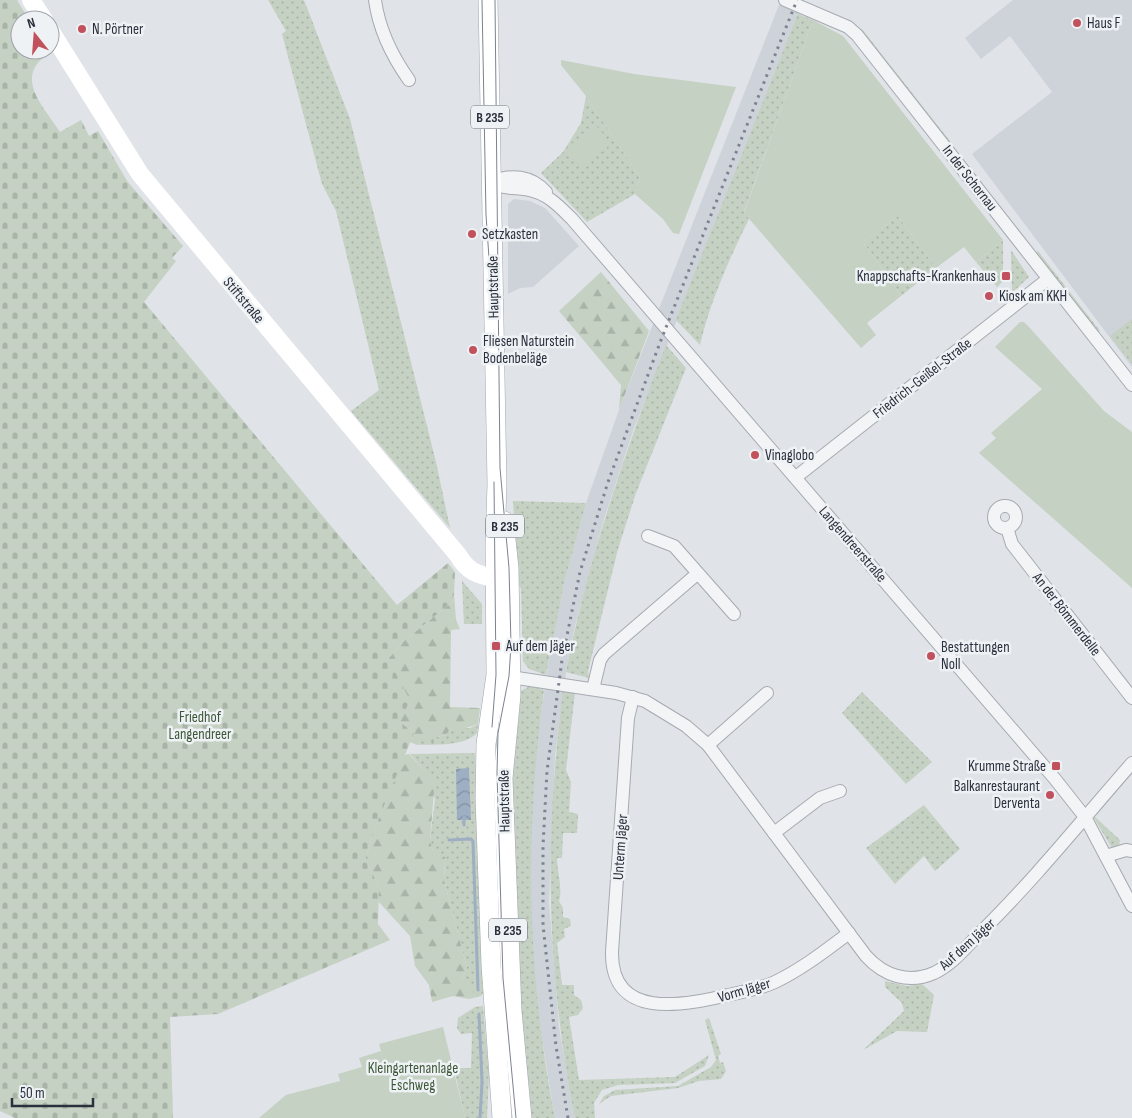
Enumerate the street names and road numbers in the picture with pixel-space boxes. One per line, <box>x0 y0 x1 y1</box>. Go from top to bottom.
road number: B 235 <box>471 105 509 128</box>
street label: In der Schornau <box>938 141 1001 215</box>
street label: Hauptstraße <box>483 256 504 318</box>
street label: Stiftstraße <box>219 273 268 327</box>
street label: Friedrich-Geißel-Straße <box>869 334 975 423</box>
street label: Langendreerstraße <box>814 502 891 586</box>
road number: B 235 <box>486 514 524 538</box>
street label: An der Bömmerdelle <box>1028 568 1105 660</box>
street label: Hauptstraße <box>494 770 515 832</box>
street label: Unterm Jäger <box>609 813 632 881</box>
street label: Auf dem Jäger <box>935 914 1000 975</box>
road number: B 235 <box>489 918 527 942</box>
street label: Vorm Jäger <box>716 974 773 1007</box>

